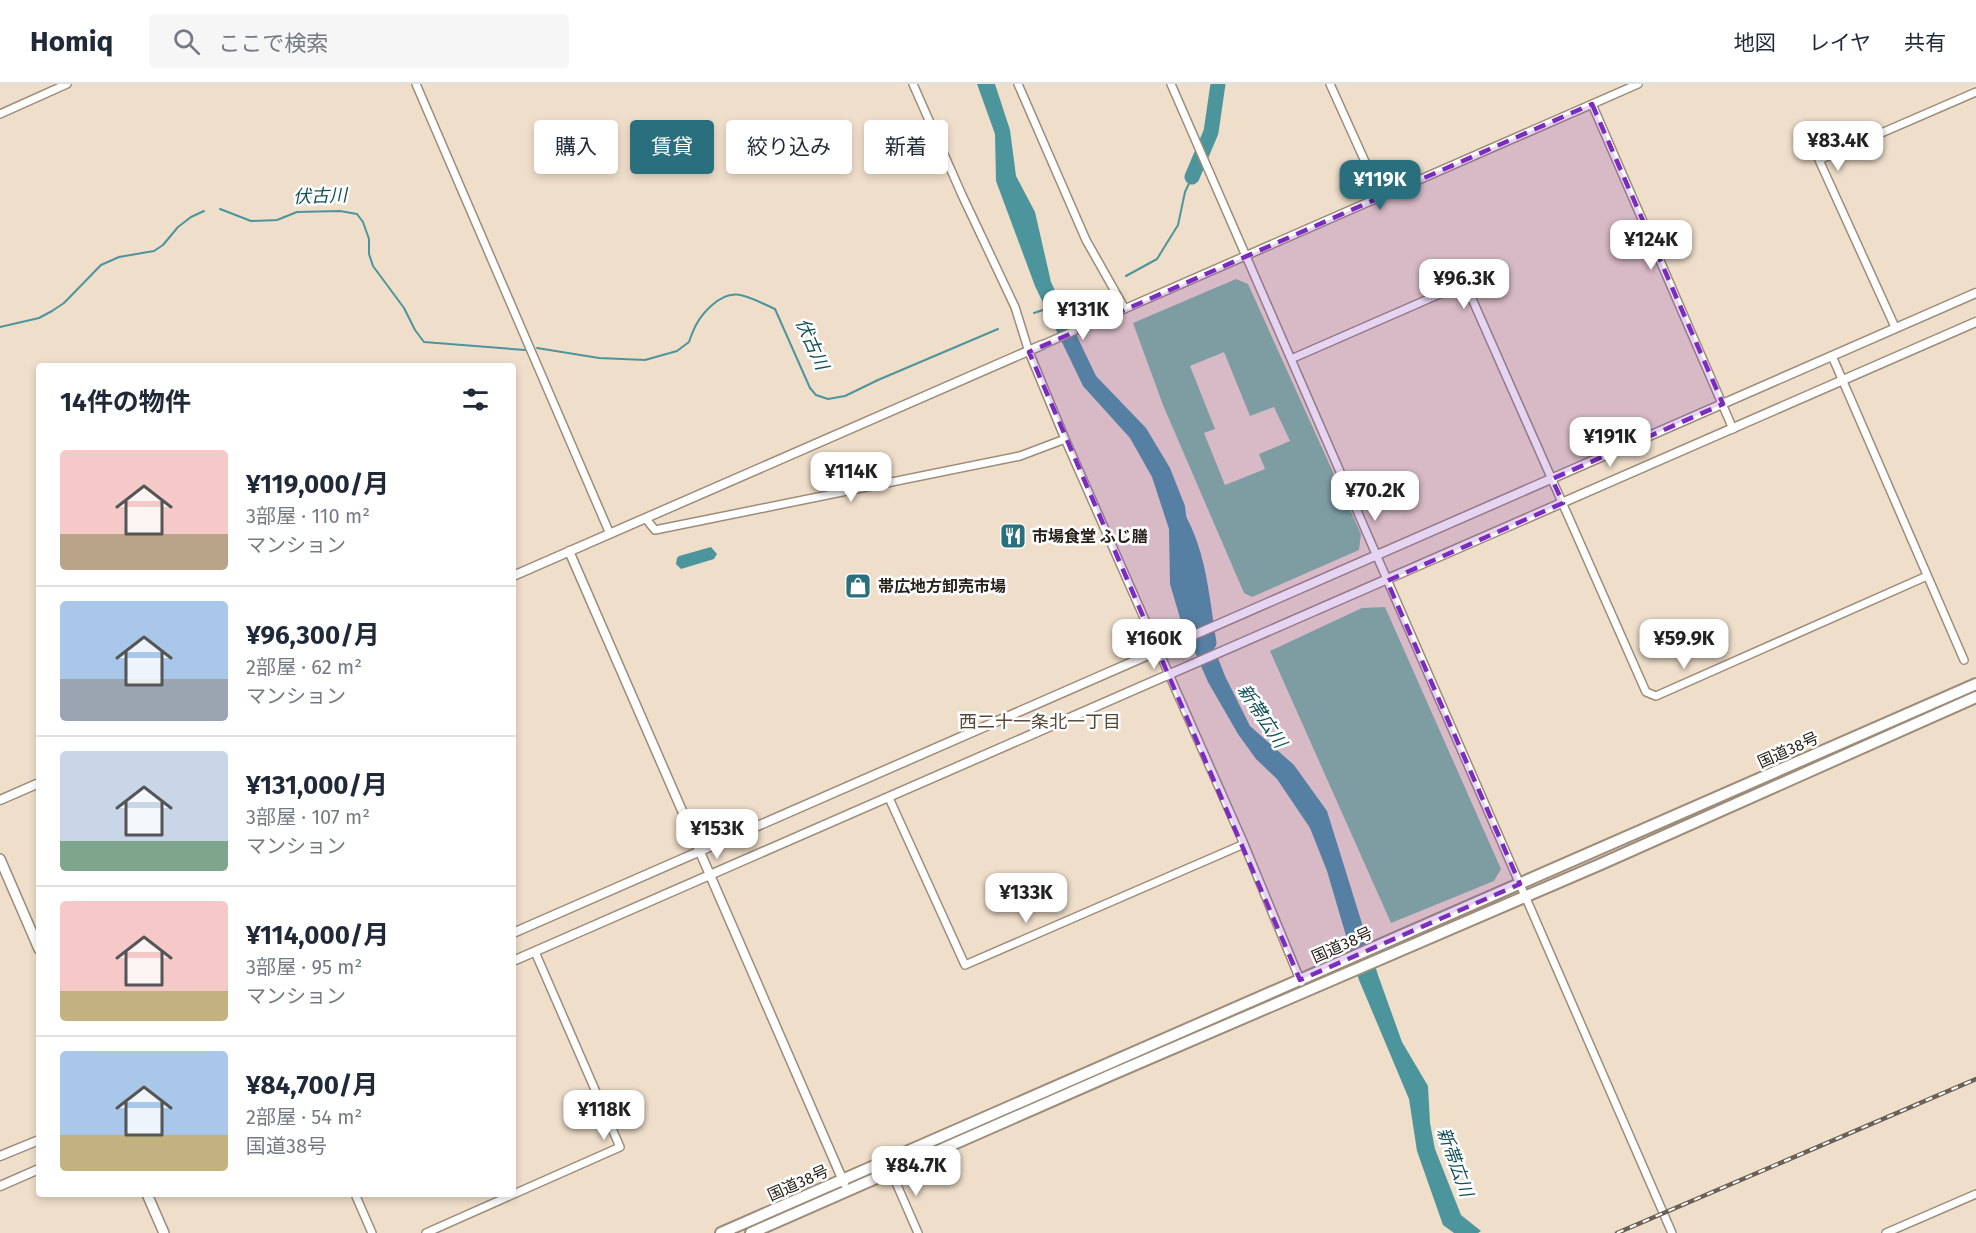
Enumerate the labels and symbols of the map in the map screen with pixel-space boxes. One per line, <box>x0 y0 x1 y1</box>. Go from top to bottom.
pin: ¥83.4K <box>1789 121 1887 172</box>
pin: ¥119K <box>1338 160 1422 211</box>
water label: 伏古川 <box>293 184 349 208</box>
pin: ¥124K <box>1609 220 1693 271</box>
pin: ¥96.3K <box>1415 259 1513 310</box>
pin: ¥131K <box>1041 290 1125 341</box>
water label: 伏古川 <box>791 315 834 375</box>
pin: ¥191K <box>1568 417 1652 468</box>
pin: ¥114K <box>809 452 893 503</box>
pin: ¥70.2K <box>1326 471 1424 522</box>
restaurant icon: 市場食堂 ふじ膳 <box>998 521 1028 551</box>
place label: 市場食堂 ふじ膳 <box>1032 527 1148 546</box>
shop icon: 帯広地方卸売市場 <box>843 571 873 601</box>
place label: 帯広地方卸売市場 <box>878 577 1006 596</box>
pin: ¥160K <box>1112 619 1196 670</box>
pin: ¥59.9K <box>1635 619 1733 670</box>
water label: 新帯広川 <box>1233 680 1292 754</box>
district label: 西二十一条北一丁目 <box>959 711 1121 733</box>
street label: 国道38号 <box>1755 728 1821 772</box>
pin: ¥153K <box>675 809 759 860</box>
pin: ¥133K <box>984 873 1068 924</box>
street label: 国道38号 <box>1309 923 1375 967</box>
pin: ¥118K <box>562 1090 646 1141</box>
water label: 新帯広川 <box>1432 1124 1478 1201</box>
pin: ¥84.7K <box>867 1146 965 1197</box>
street label: 国道38号 <box>765 1161 831 1205</box>

